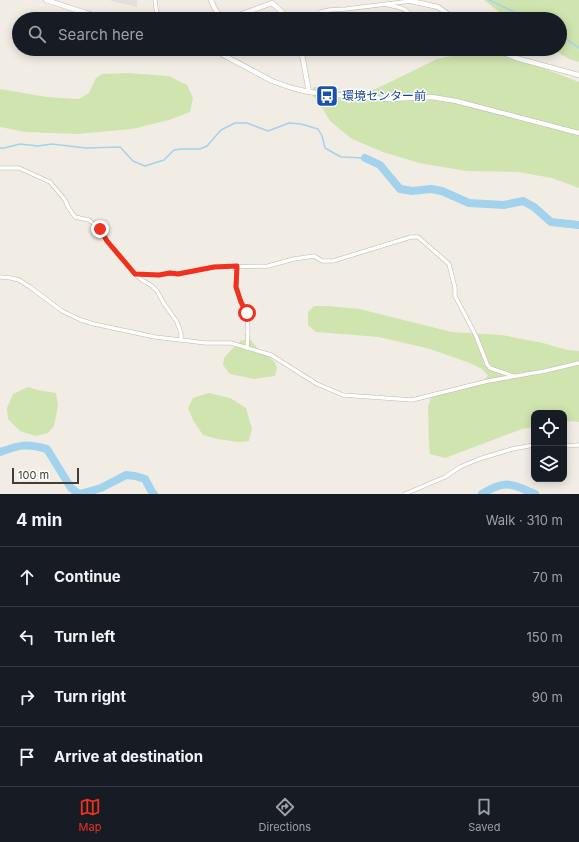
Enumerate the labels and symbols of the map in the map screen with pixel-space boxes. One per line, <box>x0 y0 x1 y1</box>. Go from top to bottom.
bus stop icon: 環境センター前 <box>314 83 340 109</box>
place label: 環境センター前 <box>342 88 426 103</box>
route end <box>91 220 109 238</box>
route start <box>238 304 256 322</box>
scale bar <box>12 466 79 485</box>

